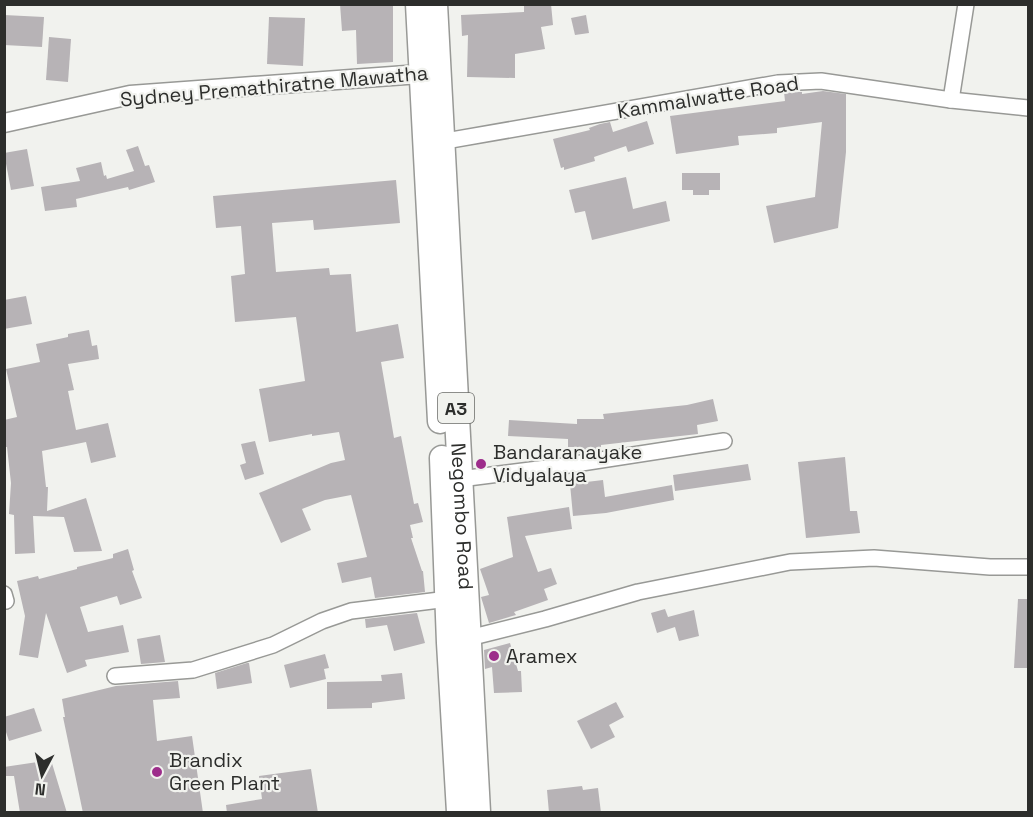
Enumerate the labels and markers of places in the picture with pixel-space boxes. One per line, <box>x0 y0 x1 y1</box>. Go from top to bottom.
place label: Bandaranayake Vidyalaya <box>493 439 642 488</box>
marker: Bandaranayake Vidyalaya <box>474 457 488 471</box>
place label: Aramex <box>506 643 578 669</box>
marker: Aramex <box>487 649 501 663</box>
place label: Brandix Green Plant <box>169 747 280 796</box>
marker: Brandix Green Plant <box>150 765 164 779</box>

